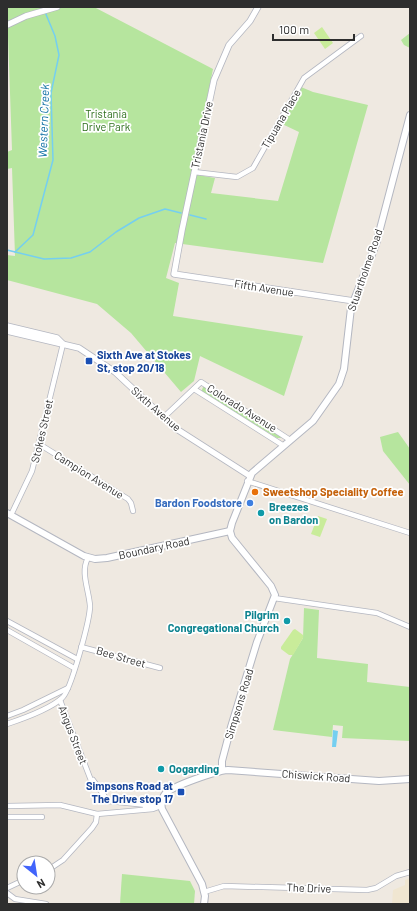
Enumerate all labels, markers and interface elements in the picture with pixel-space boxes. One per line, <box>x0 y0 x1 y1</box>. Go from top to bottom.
scale bar <box>273 16 354 42</box>
text: 100 m <box>279 22 309 36</box>
water label: Western Creek <box>35 84 51 158</box>
street label: Tipuana Place <box>258 87 303 151</box>
street label: Tristania Drive <box>188 100 215 170</box>
park label: Tristania Drive Park <box>82 107 131 133</box>
street label: Stuartholme Road <box>344 227 385 313</box>
street label: Fifth Avenue <box>233 276 295 299</box>
place label: Sixth Ave at Stokes St, stop 20/18 <box>97 348 191 374</box>
marker: Sixth Ave at Stokes St, stop 20/18 <box>84 356 94 366</box>
street label: Colorado Avenue <box>205 381 280 434</box>
street label: Sixth Avenue <box>129 384 184 434</box>
street label: Stokes Street <box>28 398 55 464</box>
street label: Campion Avenue <box>52 448 126 501</box>
place label: Sweetshop Speciality Coffee <box>263 485 403 498</box>
marker: Sweetshop Speciality Coffee <box>250 487 260 497</box>
place label: Bardon Foodstore <box>155 496 242 509</box>
marker: Bardon Foodstore <box>245 498 255 508</box>
place label: Breezes on Bardon <box>269 500 318 526</box>
marker: Breezes on Bardon <box>256 508 266 518</box>
street label: Boundary Road <box>117 534 191 561</box>
place label: Pilgrim Congregational Church <box>168 608 279 634</box>
marker: Pilgrim Congregational Church <box>282 616 292 626</box>
street label: Bee Street <box>95 643 147 670</box>
street label: Simpsons Road <box>222 667 255 741</box>
street label: Angus Street <box>56 704 91 766</box>
place label: Oogarding <box>169 762 219 775</box>
marker: Oogarding <box>156 764 166 774</box>
street label: Chiswick Road <box>281 767 351 784</box>
place label: Simpsons Road at The Drive stop 17 <box>86 779 174 805</box>
marker: Simpsons Road at The Drive stop 17 <box>176 787 186 797</box>
north arrow <box>16 855 56 895</box>
text: N <box>35 877 48 892</box>
street label: The Drive <box>286 880 332 895</box>

